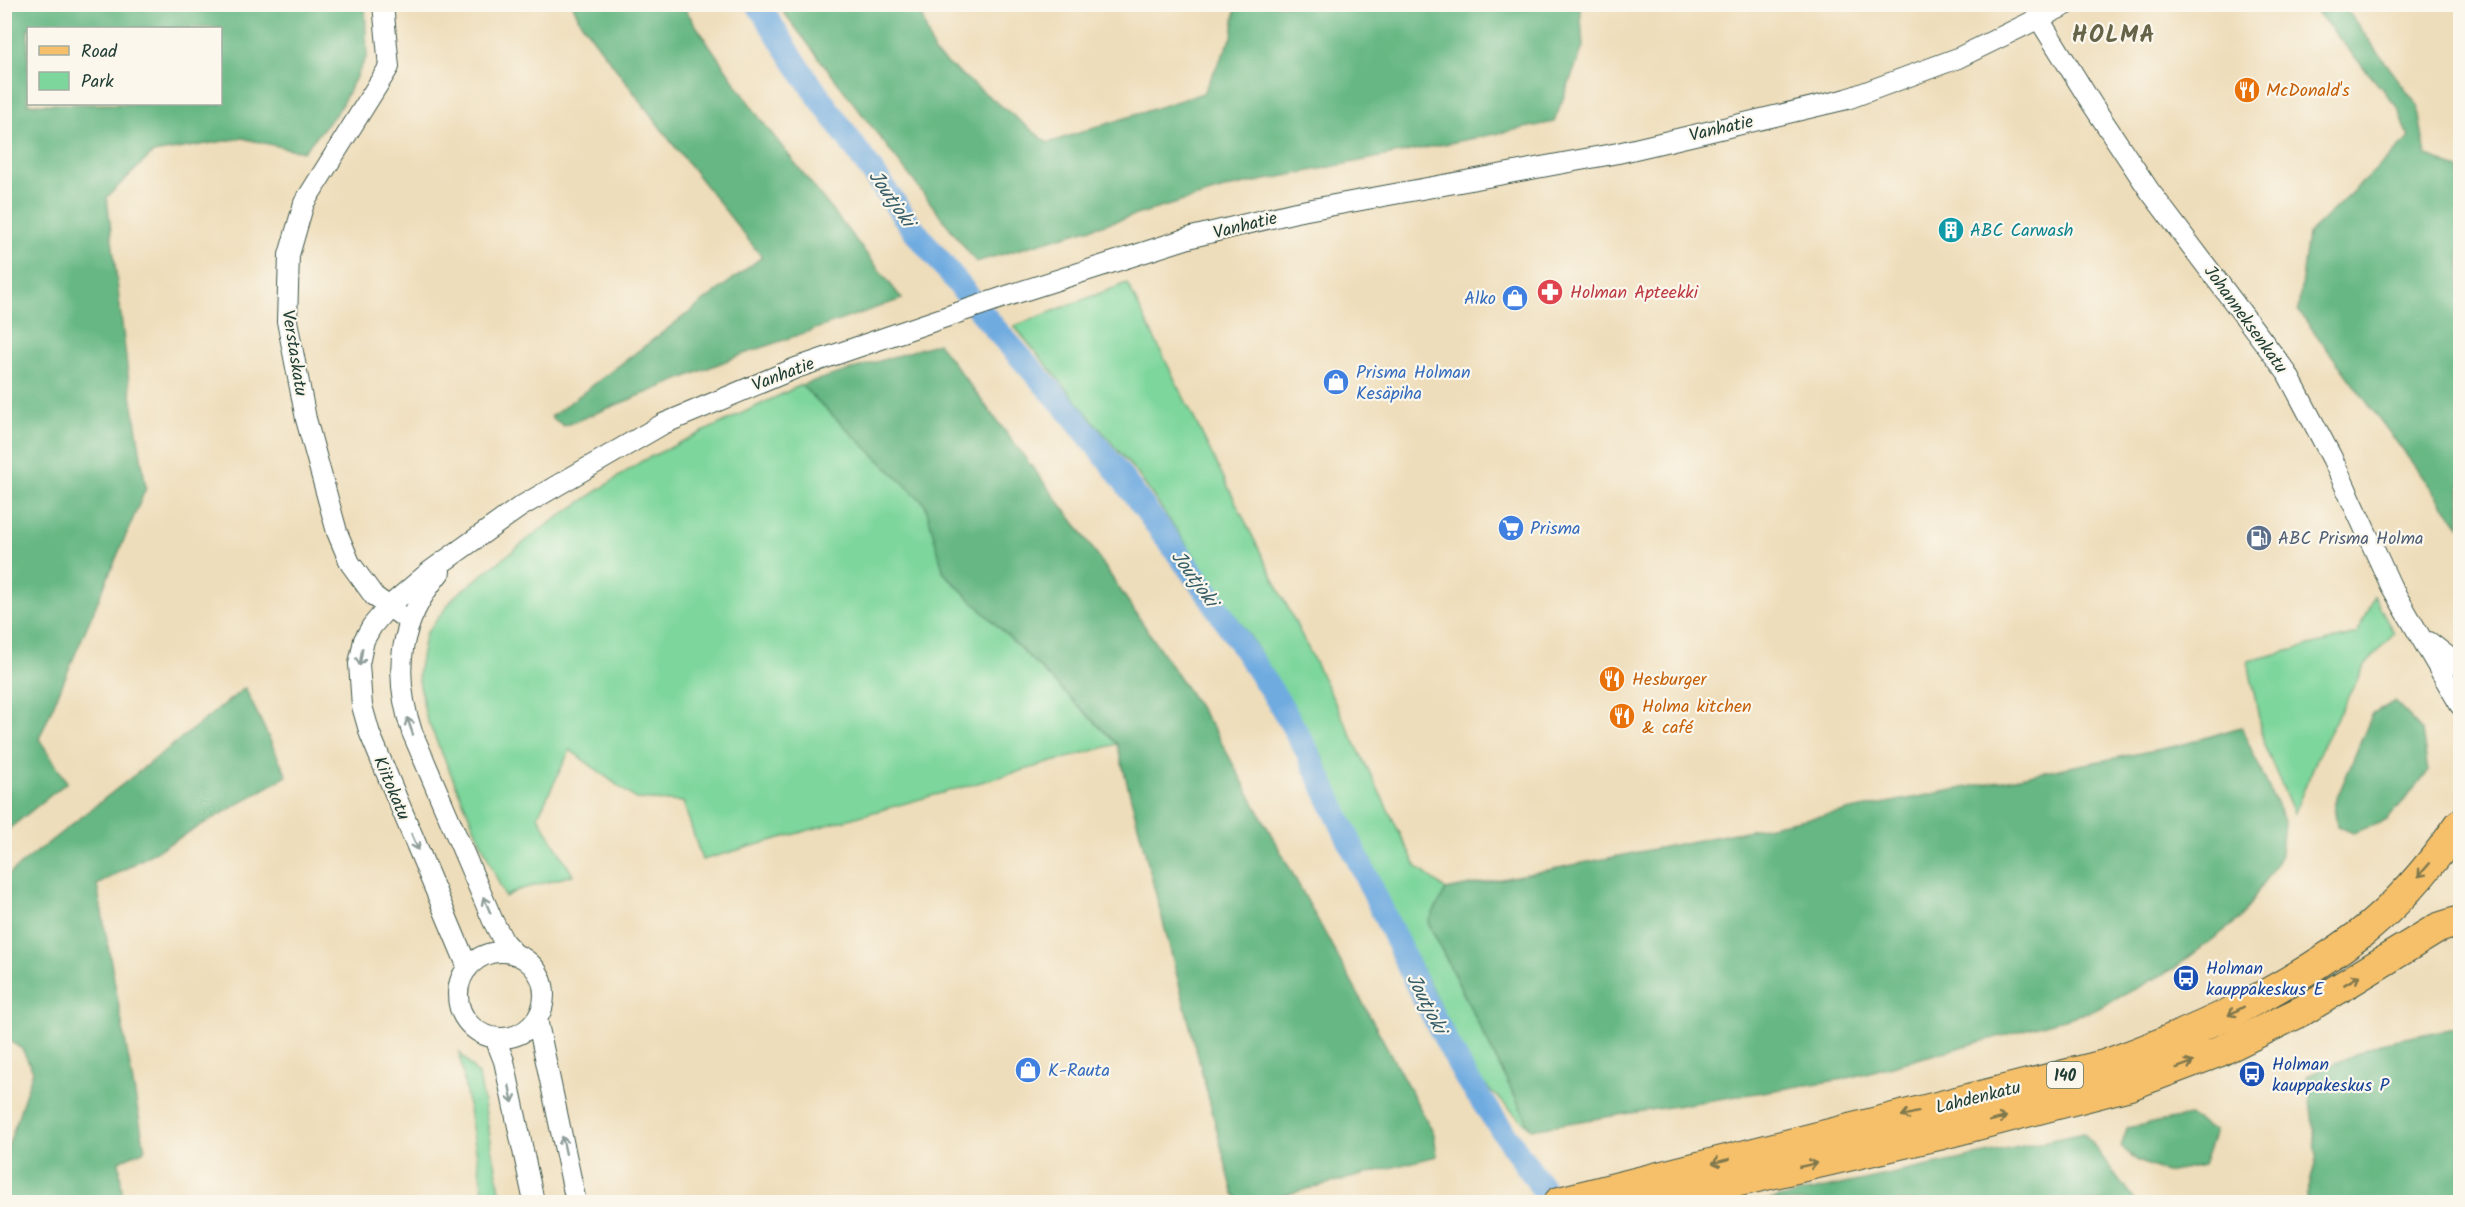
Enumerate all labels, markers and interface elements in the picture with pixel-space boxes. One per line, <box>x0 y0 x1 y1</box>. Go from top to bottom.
district label: HOLMA <box>2072 16 2156 55</box>
legend <box>27 27 222 105</box>
text: Road <box>81 38 118 67</box>
text: Park <box>81 68 114 97</box>
restaurant icon: McDonald's <box>2232 75 2262 105</box>
place label: McDonald's <box>2266 77 2350 106</box>
street label: Vanhatie <box>1686 108 1756 151</box>
water label: Joutjoki <box>859 164 924 238</box>
street label: Vanhatie <box>1210 205 1280 248</box>
building icon: ABC Carwash <box>1936 215 1966 245</box>
place label: ABC Carwash <box>1970 217 2073 246</box>
street label: Johanneksenkatu <box>2195 259 2294 381</box>
pharmacy icon: Holman Apteekki <box>1535 277 1565 307</box>
place label: Holman Apteekki <box>1570 279 1699 308</box>
shop icon: Alko <box>1500 283 1530 313</box>
place label: Alko <box>1464 285 1496 314</box>
street label: Verstaskatu <box>272 308 315 399</box>
street label: Vanhatie <box>748 350 819 401</box>
place label: Prisma Holman Kesäpiha <box>1356 359 1471 409</box>
shop icon: Prisma Holman Kesäpiha <box>1321 367 1351 397</box>
supermarket icon: Prisma <box>1496 513 1526 543</box>
place label: Prisma <box>1530 515 1580 544</box>
fuel station icon: ABC Prisma Holma <box>2244 523 2274 553</box>
place label: ABC Prisma Holma <box>2278 525 2423 554</box>
water label: Joutjoki <box>1162 544 1228 618</box>
one-way arrow <box>355 647 366 667</box>
restaurant icon: Hesburger <box>1597 664 1627 694</box>
place label: Hesburger <box>1632 666 1708 695</box>
place label: Holma kitchen & café <box>1642 693 1752 743</box>
restaurant icon: Holma kitchen & café <box>1607 701 1637 731</box>
one-way arrow <box>404 717 415 736</box>
street label: Kiitokatu <box>364 752 417 825</box>
one-way arrow <box>410 832 421 851</box>
one-way arrow <box>2417 862 2431 877</box>
one-way arrow <box>481 896 492 915</box>
place label: Holman kauppakeskus E <box>2206 955 2324 1005</box>
bus stop icon: Holman kauppakeskus E <box>2171 963 2201 993</box>
water label: Joutjoki <box>1396 968 1456 1043</box>
one-way arrow <box>2343 974 2360 987</box>
one-way arrow <box>2227 1006 2245 1017</box>
place label: Holman kauppakeskus P <box>2272 1051 2390 1101</box>
shop icon: K-Rauta <box>1013 1055 1043 1085</box>
place label: K-Rauta <box>1048 1057 1110 1086</box>
one-way arrow <box>2175 1058 2194 1069</box>
bus stop icon: Holman kauppakeskus P <box>2237 1059 2267 1089</box>
road number: 140 <box>2047 1062 2083 1088</box>
street label: Lahdenkatu <box>1933 1074 2024 1123</box>
one-way arrow <box>506 1084 517 1103</box>
one-way arrow <box>1901 1108 1920 1120</box>
one-way arrow <box>1988 1113 2007 1125</box>
one-way arrow <box>558 1136 569 1156</box>
one-way arrow <box>1712 1156 1731 1168</box>
one-way arrow <box>1798 1159 1817 1171</box>

